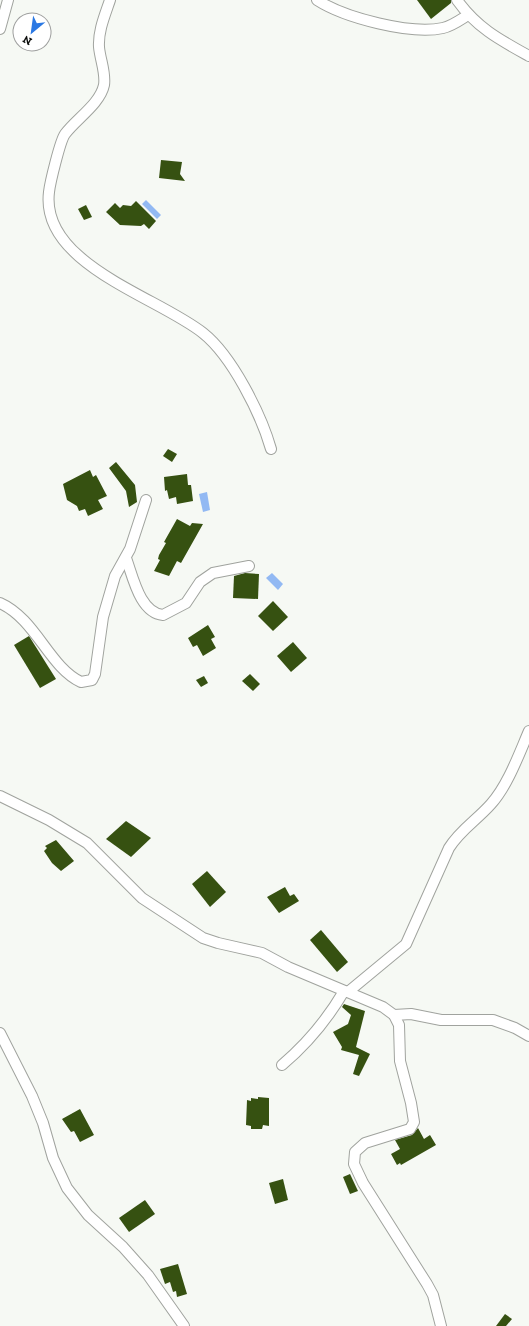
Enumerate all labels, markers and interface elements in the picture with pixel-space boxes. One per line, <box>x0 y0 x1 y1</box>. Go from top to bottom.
north arrow <box>12 12 52 52</box>
text: N <box>20 32 34 48</box>

